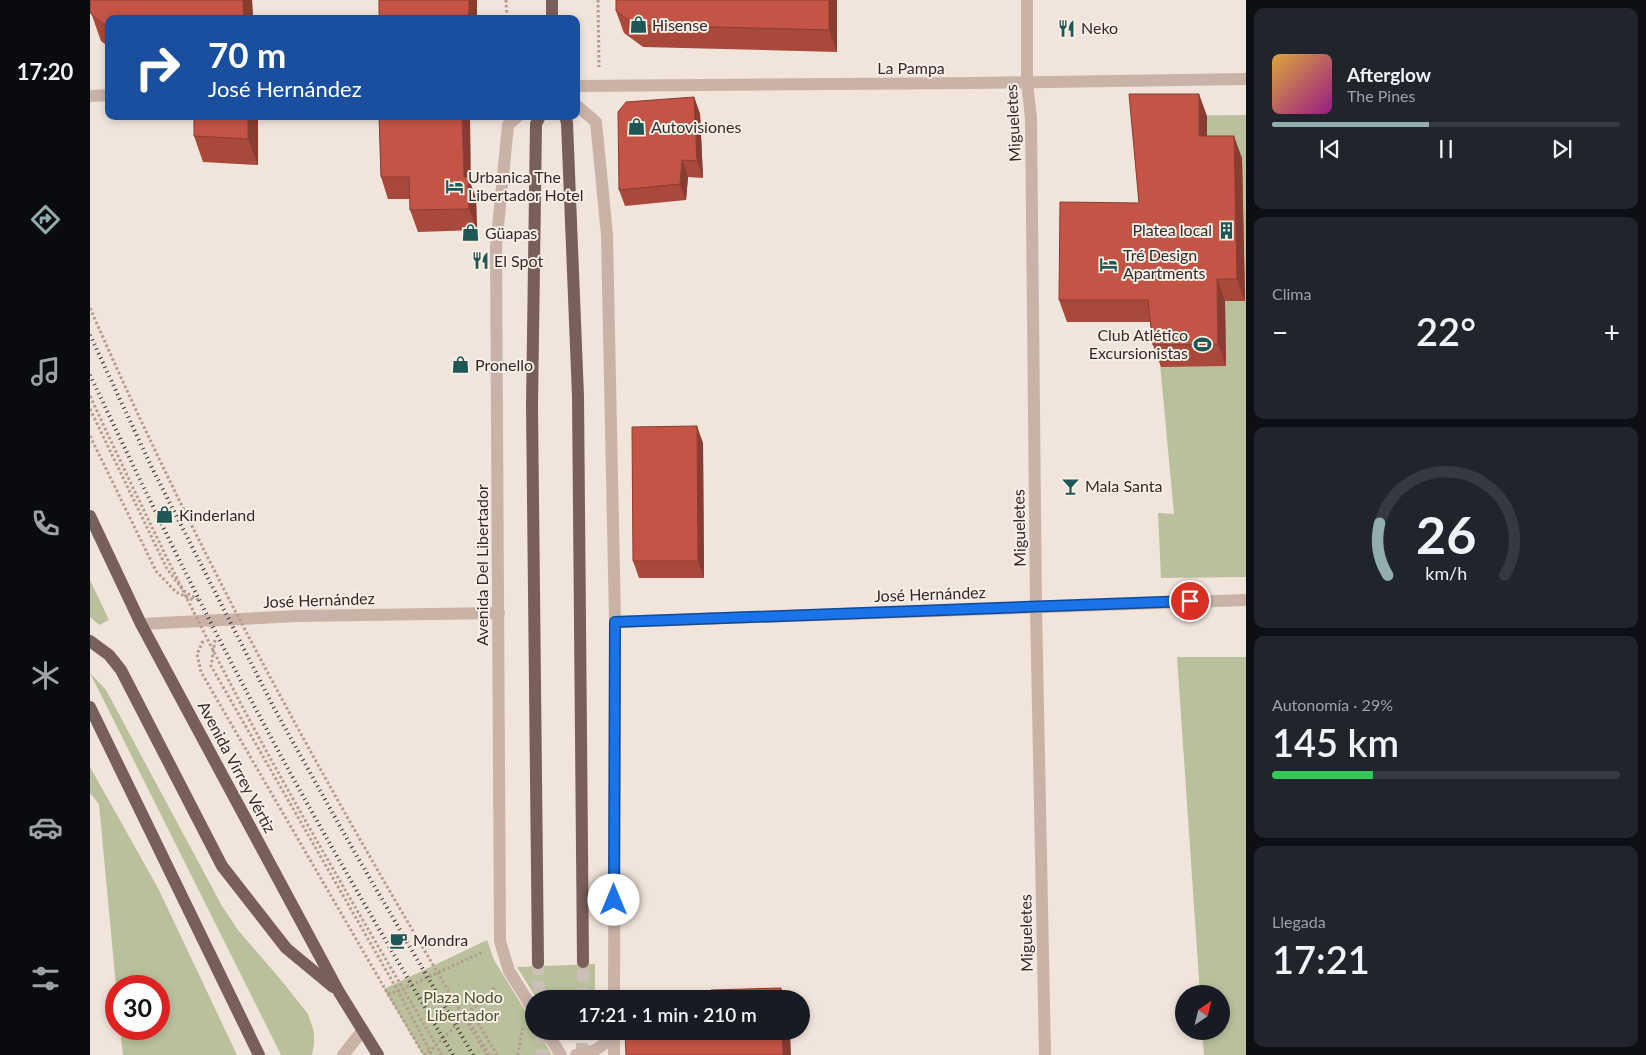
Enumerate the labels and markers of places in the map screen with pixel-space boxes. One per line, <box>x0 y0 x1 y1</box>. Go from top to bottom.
shop icon: Hisense <box>628 15 648 35</box>
place label: Hisense <box>652 15 708 34</box>
restaurant icon: Neko <box>1057 18 1077 38</box>
place label: Neko <box>1081 18 1118 37</box>
shop icon: Autovisiones <box>627 117 647 137</box>
place label: Autovisiones <box>651 117 741 136</box>
place label: Urbanica The Libertador Hotel <box>468 167 583 204</box>
hotel icon: Urbanica The Libertador Hotel <box>444 176 464 196</box>
place label: Platea local <box>1132 220 1212 239</box>
building icon: Platea local <box>1216 220 1236 240</box>
shop icon: Güapas <box>461 223 481 243</box>
place label: Güapas <box>485 223 537 242</box>
place label: Tré Design Apartments <box>1123 245 1205 282</box>
restaurant icon: El Spot <box>470 251 490 271</box>
place label: El Spot <box>494 251 543 270</box>
hotel icon: Tré Design Apartments <box>1099 254 1119 274</box>
place label: Club Atlético Excursionistas <box>1089 325 1188 362</box>
sports icon: Club Atlético Excursionistas <box>1192 334 1212 354</box>
shop icon: Pronello <box>451 355 471 375</box>
place label: Pronello <box>475 355 533 374</box>
bar icon: Mala Santa <box>1061 476 1081 496</box>
place label: Mala Santa <box>1085 476 1162 495</box>
shop icon: Kinderland <box>155 505 175 525</box>
place label: Kinderland <box>179 505 255 524</box>
pin <box>1169 580 1211 622</box>
cafe icon: Mondra <box>389 930 409 950</box>
place label: Mondra <box>413 930 468 949</box>

